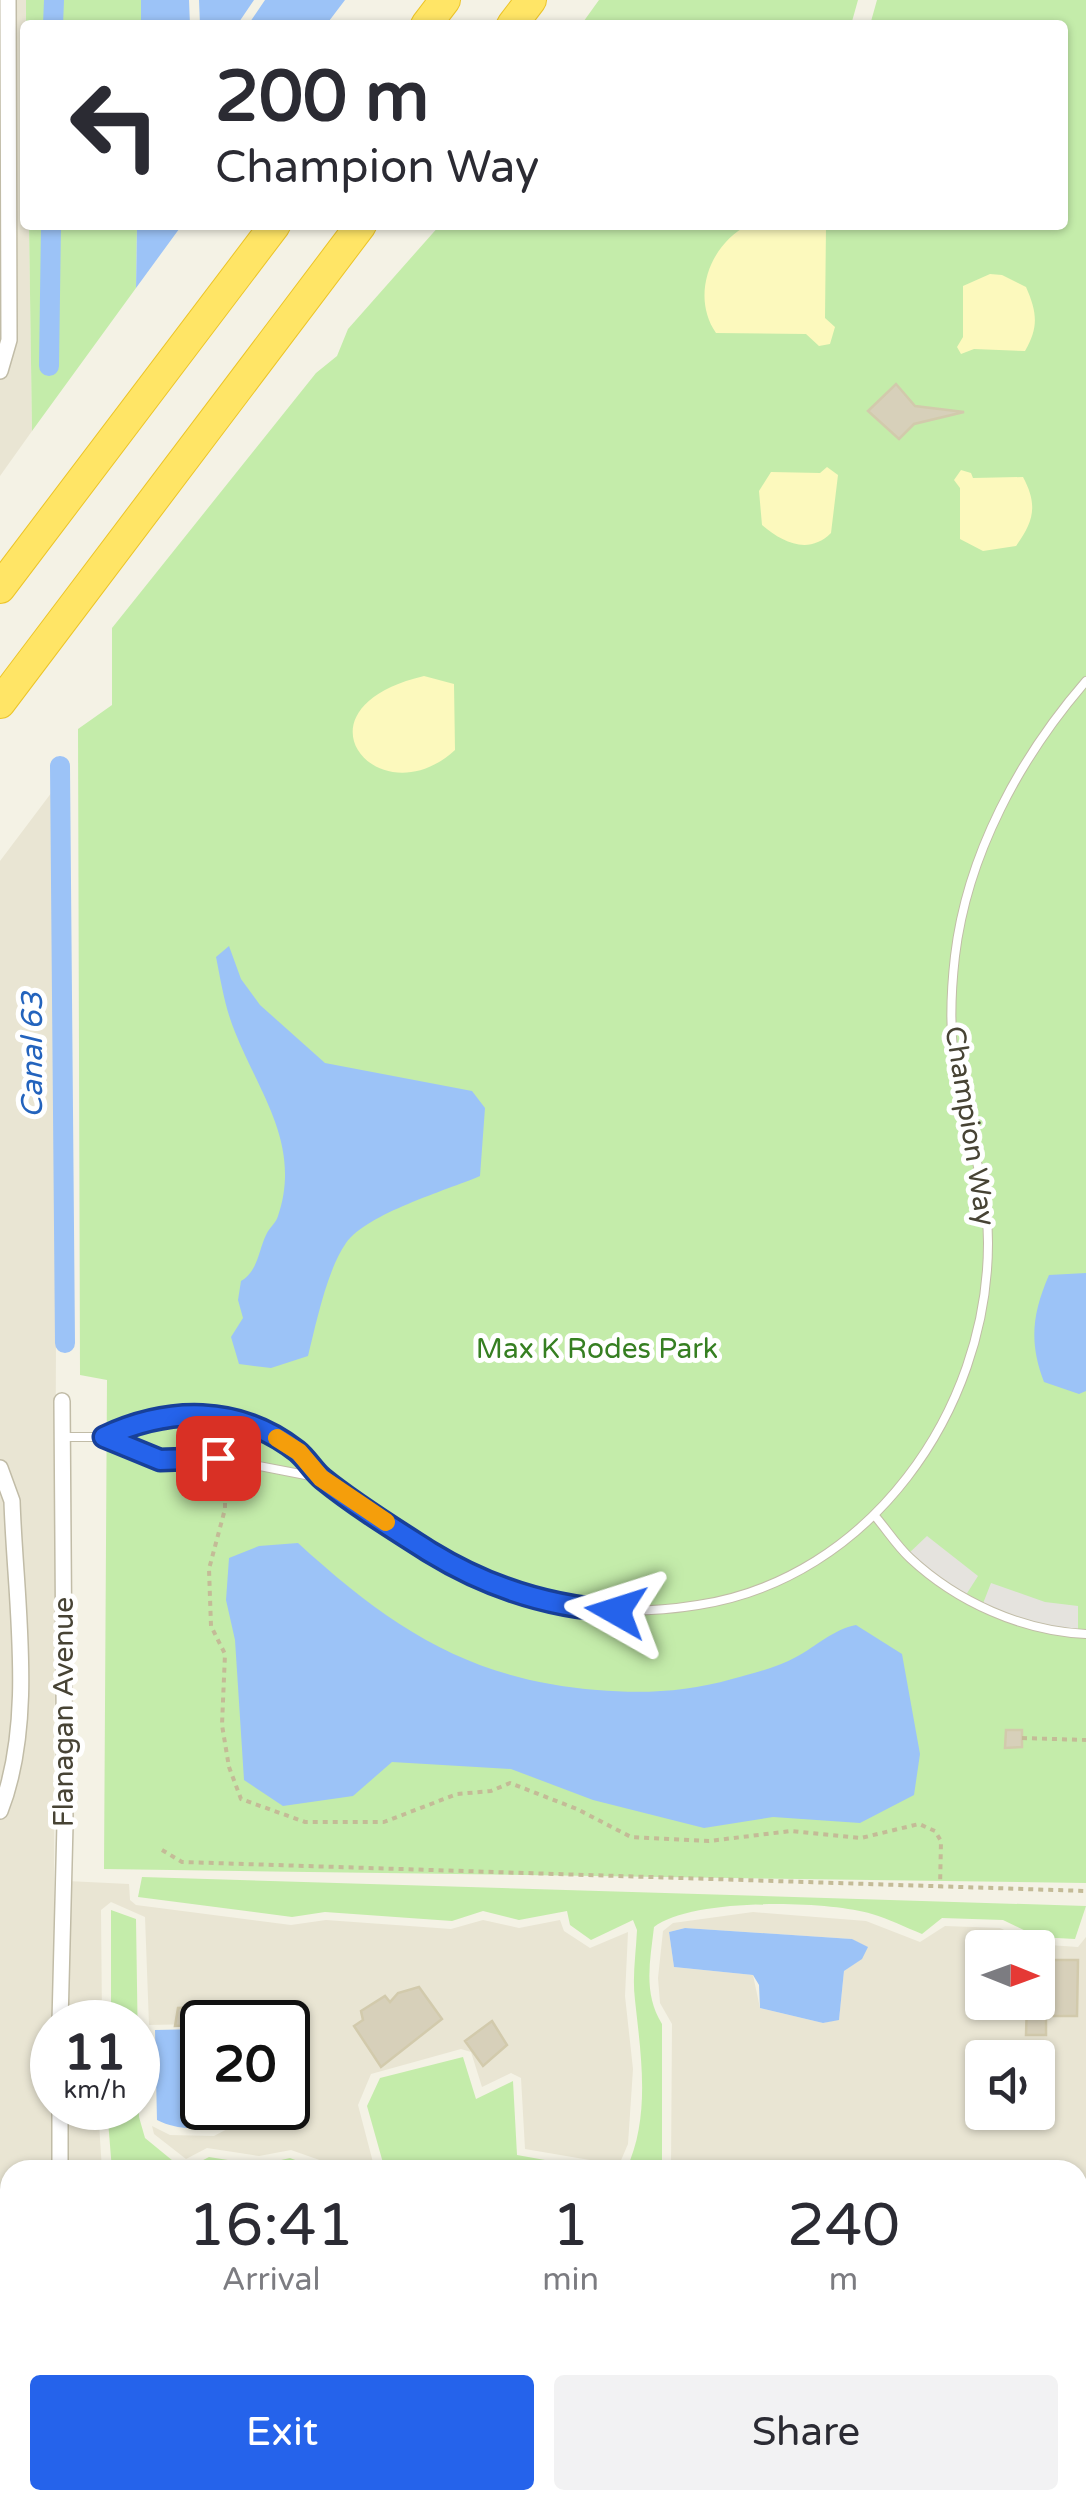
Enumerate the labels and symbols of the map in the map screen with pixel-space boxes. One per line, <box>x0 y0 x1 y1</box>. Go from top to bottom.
water label: Canal 63 <box>14 990 51 1118</box>
street label: Champion Way <box>937 1024 1003 1228</box>
park label: Max K Rodes Park <box>476 1332 718 1366</box>
pin <box>176 1416 261 1501</box>
position arrow <box>564 1559 668 1663</box>
street label: Flanagan Avenue <box>47 1597 81 1827</box>
north arrow <box>965 1930 1055 2020</box>
speed limit sign: 20 <box>180 2000 310 2130</box>

